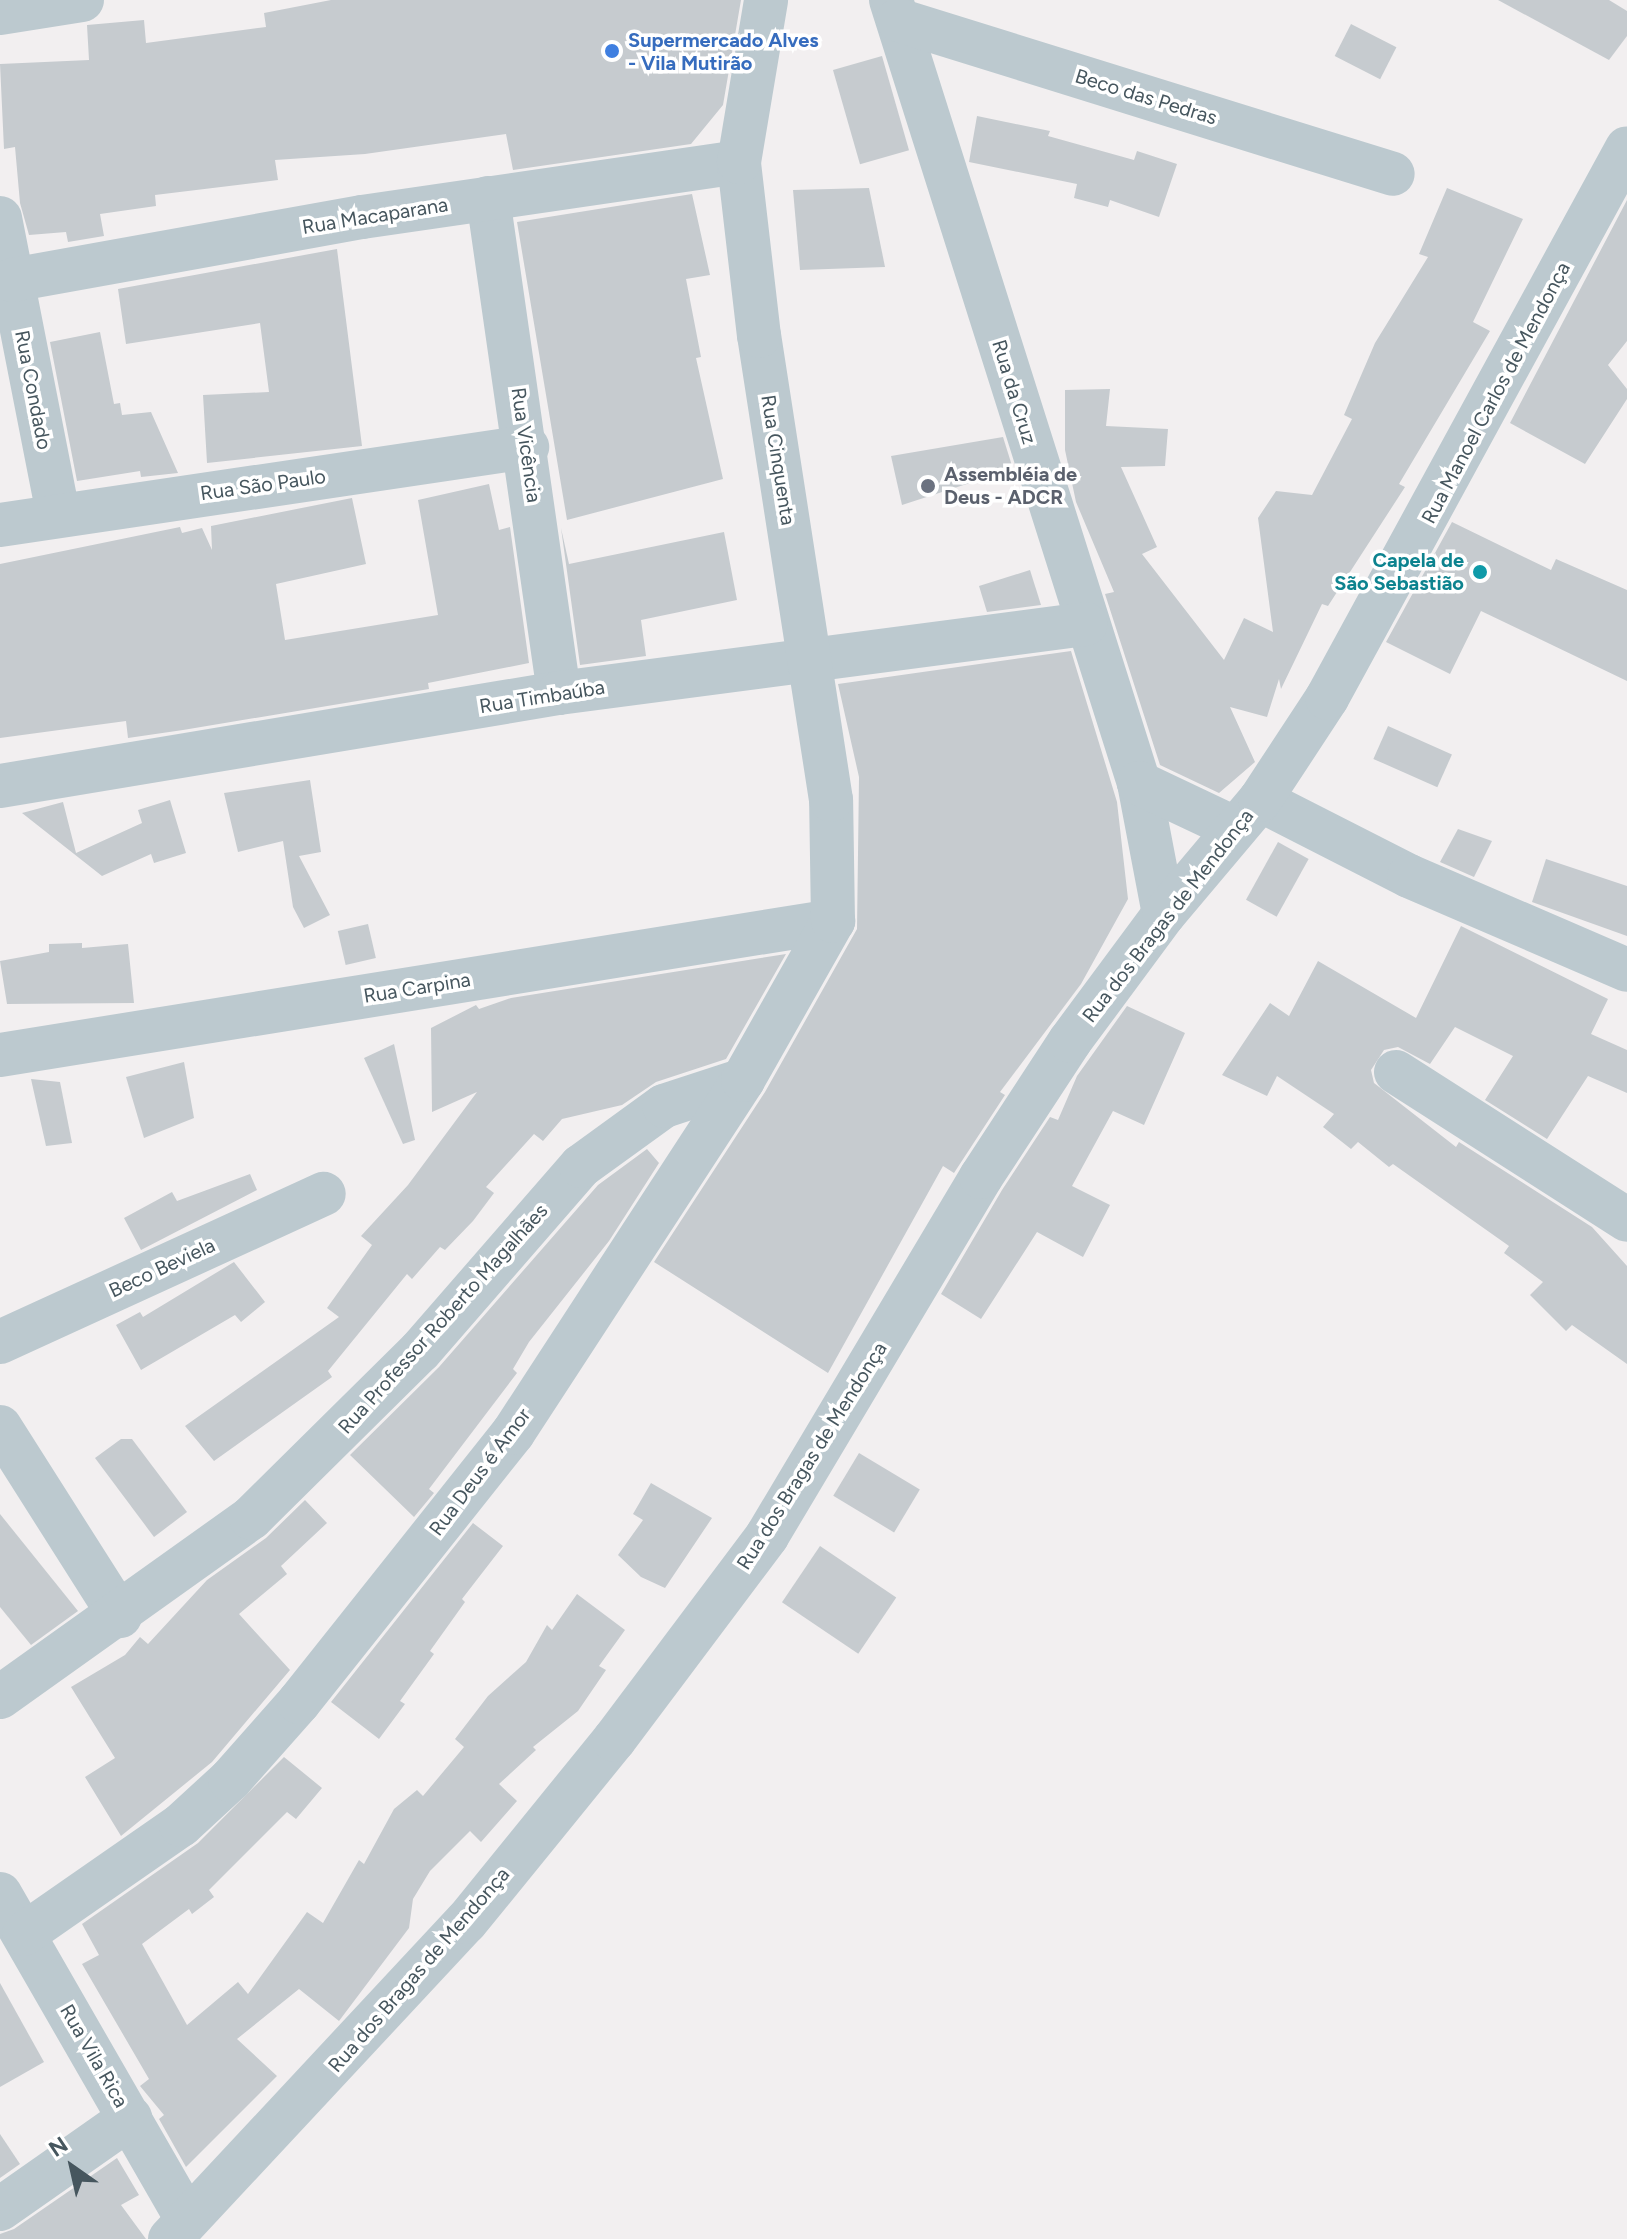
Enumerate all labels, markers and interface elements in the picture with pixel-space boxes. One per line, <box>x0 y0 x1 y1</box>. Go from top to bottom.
place label: Supermercado Alves - Vila Mutirão <box>628 28 819 75</box>
marker: Supermercado Alves - Vila Mutirão <box>603 42 621 60</box>
street label: Beco das Pedras <box>1072 64 1220 130</box>
street label: Rua Macaparana <box>300 193 450 239</box>
street label: Rua Manoel Carlos de Mendonça <box>1417 258 1575 528</box>
street label: Rua Condado <box>10 328 56 452</box>
street label: Rua da Cruz <box>987 337 1041 447</box>
street label: Rua Vicência <box>506 386 546 504</box>
street label: Rua Cinquenta <box>756 393 800 527</box>
place label: Assembléia de Deus - ADCR <box>944 462 1077 509</box>
street label: Rua São Paulo <box>199 464 327 506</box>
marker: Assembléia de Deus - ADCR <box>919 477 937 495</box>
place label: Capela de São Sebastião <box>1334 548 1464 595</box>
marker: Capela de São Sebastião <box>1471 563 1489 581</box>
street label: Rua Timbaúba <box>478 675 606 719</box>
street label: Rua dos Bragas de Mendonça <box>1077 805 1259 1027</box>
street label: Rua Carpina <box>362 968 472 1008</box>
street label: Rua Professor Roberto Magalhães <box>333 1199 553 1439</box>
street label: Beco Beviela <box>105 1233 219 1303</box>
street label: Rua dos Bragas de Mendonça <box>732 1338 892 1574</box>
street label: Rua Deus é Amor <box>424 1403 536 1541</box>
street label: Rua dos Bragas de Mendonça <box>323 1863 515 2077</box>
street label: Rua Vila Rica <box>55 2000 133 2112</box>
north arrow <box>32 2127 112 2207</box>
text: N <box>44 2131 73 2163</box>

